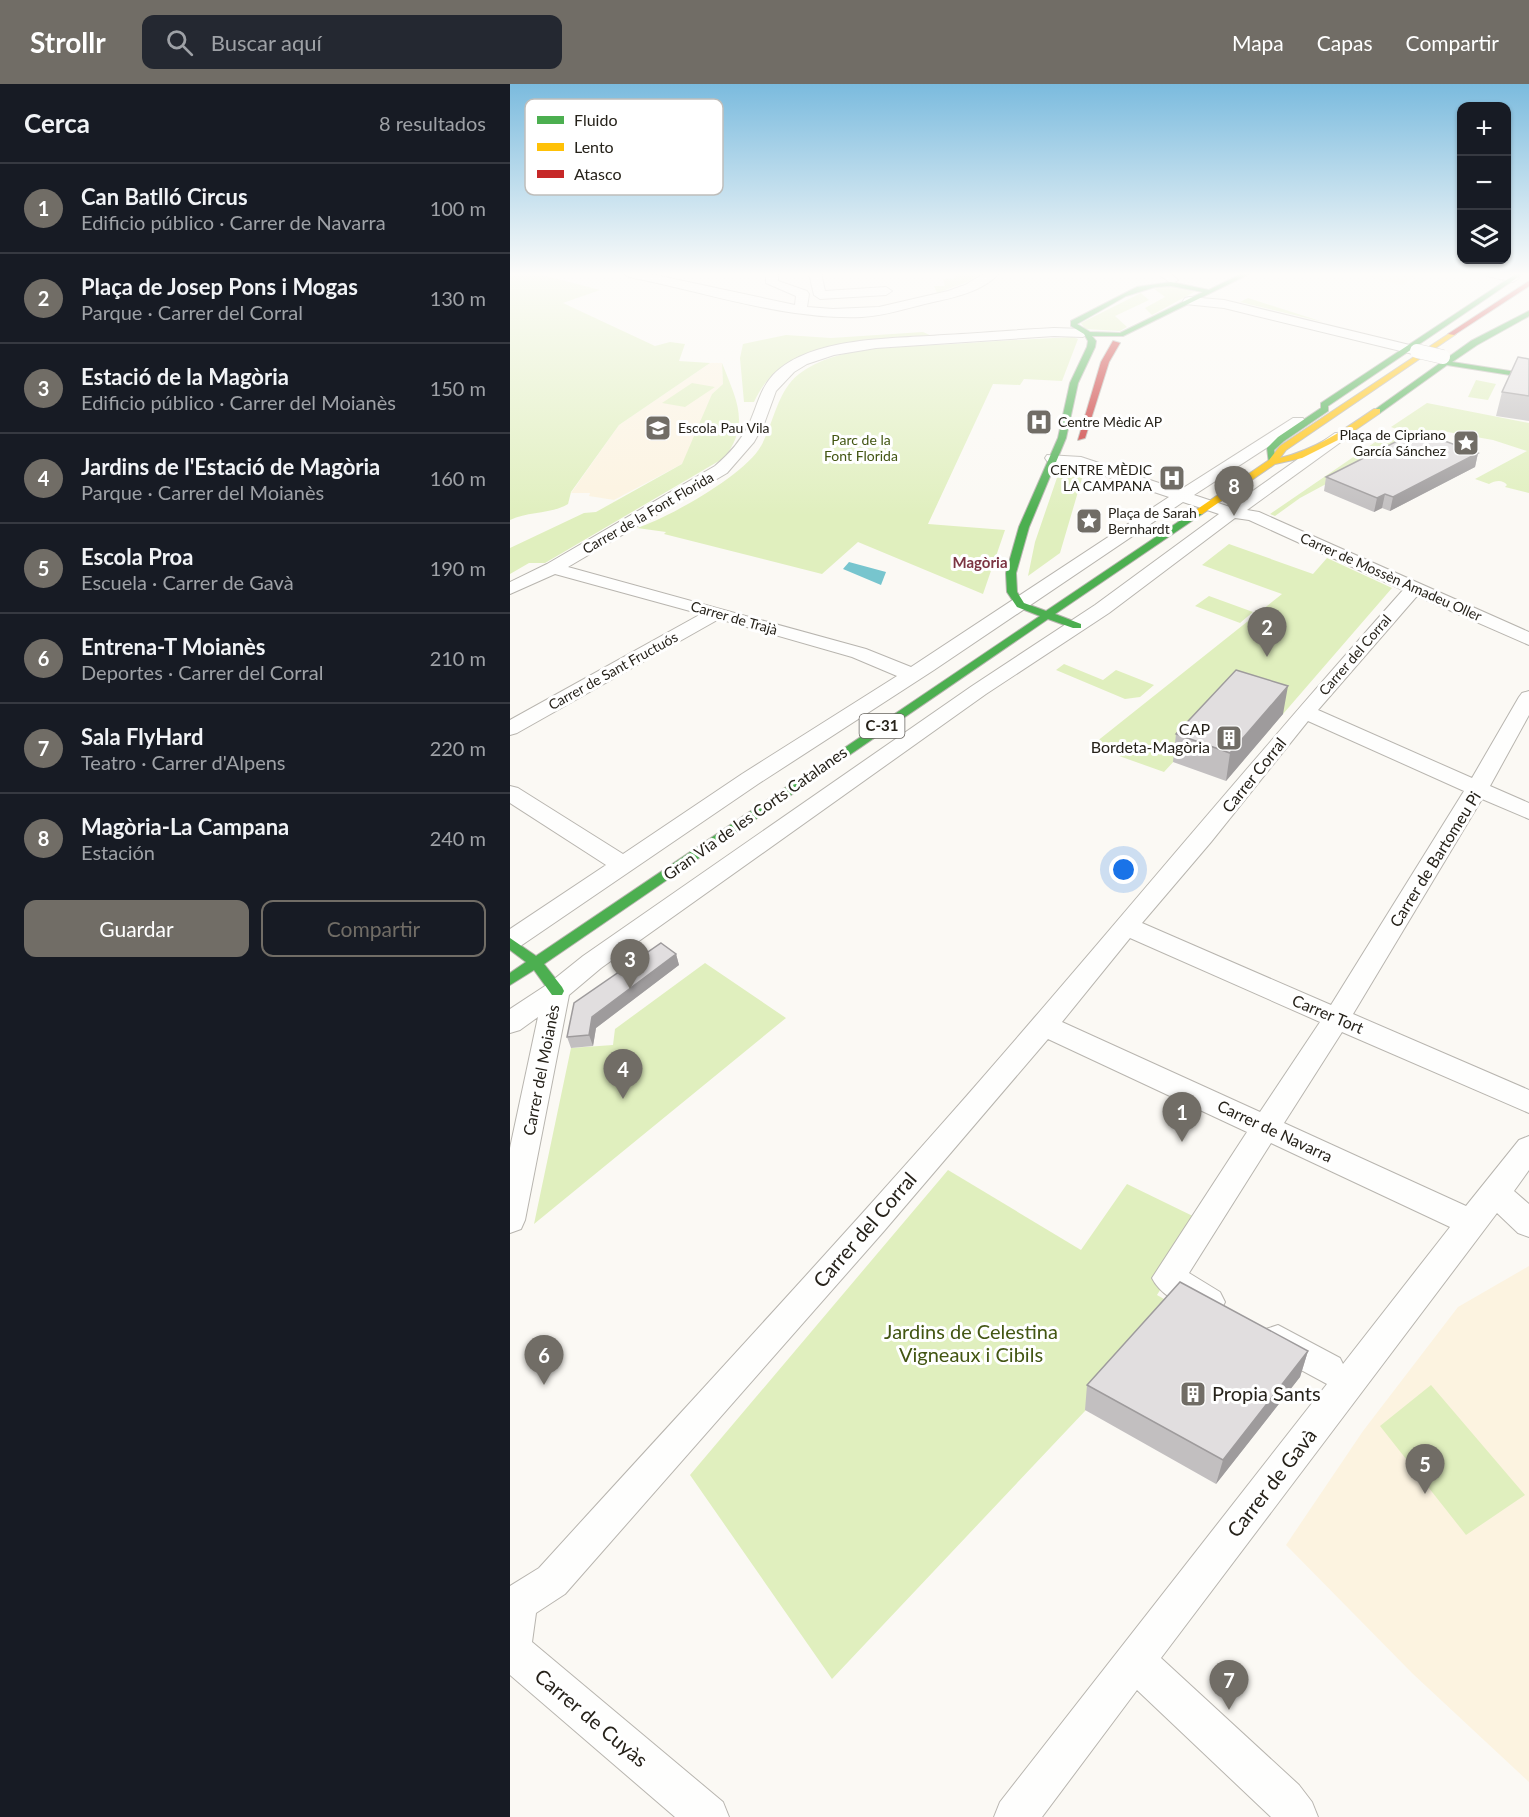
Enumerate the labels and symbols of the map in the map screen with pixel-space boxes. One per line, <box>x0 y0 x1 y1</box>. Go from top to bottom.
legend <box>525 99 723 195</box>
text: Fluido <box>574 110 617 129</box>
text: Lento <box>574 137 614 156</box>
text: Atasco <box>574 164 622 183</box>
hospital icon: Centre Mèdic AP <box>1024 407 1054 437</box>
school or university icon: Escola Pau Vila <box>643 413 673 443</box>
place label: Centre Mèdic AP <box>1058 413 1162 430</box>
place label: Escola Pau Vila <box>678 419 770 436</box>
place label: Plaça de Cipriano García Sánchez <box>1340 426 1446 459</box>
place icon: Plaça de Cipriano García Sánchez <box>1451 428 1481 458</box>
park label: Parc de la Font Florida <box>824 431 898 464</box>
place label: CENTRE MÈDIC LA CAMPANA <box>1050 461 1153 494</box>
hospital icon: CENTRE MÈDIC LA CAMPANA <box>1157 463 1187 493</box>
pin: 8 <box>1214 466 1254 516</box>
street label: Carrer de la Font Florida <box>579 468 716 557</box>
place label: Plaça de Sarah Bernhardt <box>1108 504 1197 537</box>
place icon: Plaça de Sarah Bernhardt <box>1074 506 1104 536</box>
street label: Carrer de Mossèn Amadeu Oller <box>1298 529 1485 624</box>
district label: Magòria <box>952 553 1008 571</box>
street label: Carrer de Trajà <box>689 597 779 638</box>
pin: 2 <box>1248 608 1287 657</box>
street label: Carrer del Corral <box>1315 611 1394 699</box>
street label: Carrer de Sant Fructuós <box>545 628 680 713</box>
road number: C-31 <box>860 714 904 738</box>
place label: CAP Bordeta-Magòria <box>1091 719 1210 756</box>
building icon: CAP Bordeta-Magòria <box>1214 723 1244 753</box>
street label: Carrer Corral <box>1218 733 1290 816</box>
street label: Gran Via de les Corts Catalanes <box>659 742 850 883</box>
street label: Carrer de Bartomeu Pi <box>1385 787 1484 930</box>
your location <box>1109 855 1138 884</box>
pin: 3 <box>610 940 650 989</box>
street label: Carrer Tort <box>1290 990 1367 1037</box>
street label: Carrer del Moianès <box>518 1003 563 1137</box>
pin: 4 <box>604 1050 642 1099</box>
pin: 1 <box>1162 1092 1202 1142</box>
street label: Carrer de Navarra <box>1215 1096 1336 1166</box>
street label: Carrer del Corral <box>808 1167 921 1292</box>
park label: Jardins de Celestina Vigneaux i Cibils <box>884 1319 1058 1366</box>
pin: 6 <box>525 1336 564 1385</box>
building icon: Propia Sants <box>1178 1379 1208 1409</box>
place label: Propia Sants <box>1212 1381 1321 1405</box>
street label: Carrer de Gavà <box>1221 1423 1321 1541</box>
pin: 5 <box>1406 1444 1444 1494</box>
pin: 7 <box>1210 1660 1248 1710</box>
street label: Carrer de Cuyàs <box>530 1663 653 1771</box>

